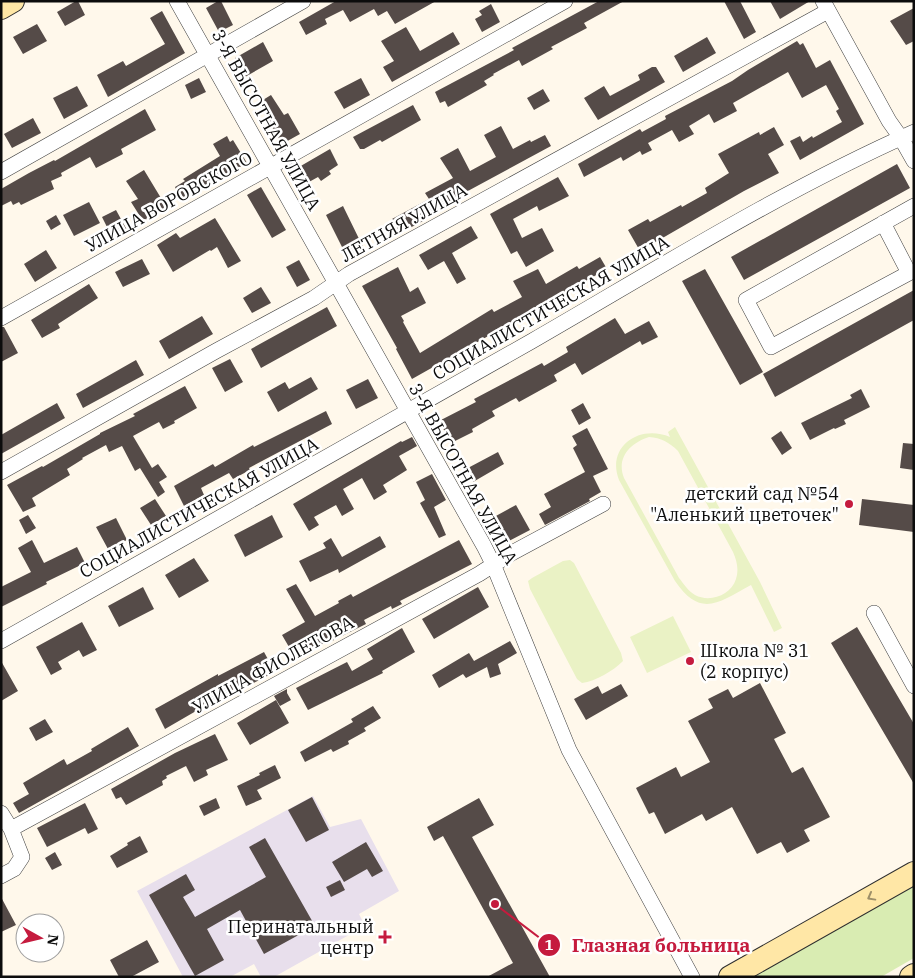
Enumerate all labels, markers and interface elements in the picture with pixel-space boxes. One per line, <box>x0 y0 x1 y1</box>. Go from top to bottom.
street label: 3-Я ВЫСОТНАЯ УЛИЦА <box>207 25 326 215</box>
street label: УЛИЦА ВОРОВСКОГО <box>81 146 256 257</box>
street label: ЛЕТНЯЯ УЛИЦА <box>336 178 472 267</box>
street label: СОЦИАЛИСТИЧЕСКАЯ УЛИЦА <box>428 230 674 385</box>
street label: 3-Я ВЫСОТНАЯ УЛИЦА <box>404 379 523 569</box>
street label: СОЦИАЛИСТИЧЕСКАЯ УЛИЦА <box>75 432 323 583</box>
place label: детский сад №54 "Аленький цветочек" <box>650 482 839 526</box>
marker: детский сад №54 "Аленький цветочек" <box>843 498 855 510</box>
street label: УЛИЦА ФИОЛЕТОВА <box>188 610 358 719</box>
place label: Школа № 31 (2 корпус) <box>700 639 809 683</box>
marker: Школа № 31 (2 корпус) <box>684 655 696 667</box>
one-way arrow <box>868 891 877 901</box>
north arrow <box>15 913 65 963</box>
place label: Перинатальный центр <box>228 915 374 959</box>
callout: Глазная больница <box>536 928 760 962</box>
marker: Перинатальный центр <box>378 930 392 944</box>
text: N <box>43 933 63 947</box>
text: Глазная больница <box>572 933 751 957</box>
text: 1 <box>544 935 554 954</box>

